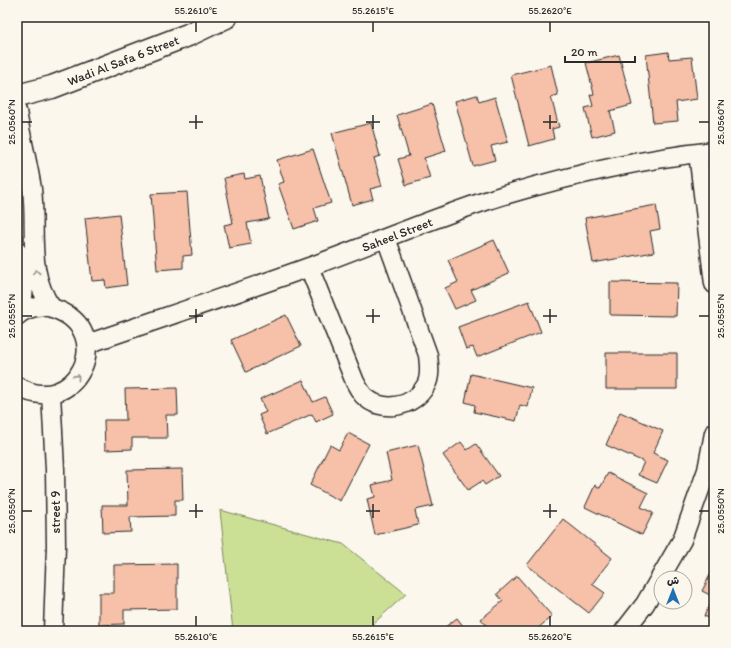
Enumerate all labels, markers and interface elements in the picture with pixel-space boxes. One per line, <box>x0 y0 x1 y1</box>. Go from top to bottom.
text: 55.2610°E <box>175 4 218 17</box>
text: 55.2615°E <box>352 4 394 17</box>
text: 55.2620°E <box>528 4 572 17</box>
street label: Wadi Al Safa 6 Street <box>65 32 181 89</box>
scale bar <box>565 38 635 64</box>
text: 20 m <box>571 45 598 59</box>
text: 25.0560°N <box>5 99 18 145</box>
text: 25.0560°N <box>714 99 727 145</box>
street label: Saheel Street <box>360 214 435 255</box>
one-way arrow <box>32 269 41 276</box>
text: 25.0555°N <box>5 293 18 338</box>
text: 25.0555°N <box>714 293 727 338</box>
one-way arrow <box>72 375 79 382</box>
text: 25.0550°N <box>5 488 18 534</box>
text: 25.0550°N <box>714 488 727 534</box>
street label: street 9 <box>48 490 63 533</box>
north arrow <box>653 570 693 610</box>
text: ش <box>667 574 679 587</box>
text: 55.2610°E <box>175 630 218 643</box>
text: 55.2615°E <box>352 630 394 643</box>
text: 55.2620°E <box>528 630 572 643</box>

